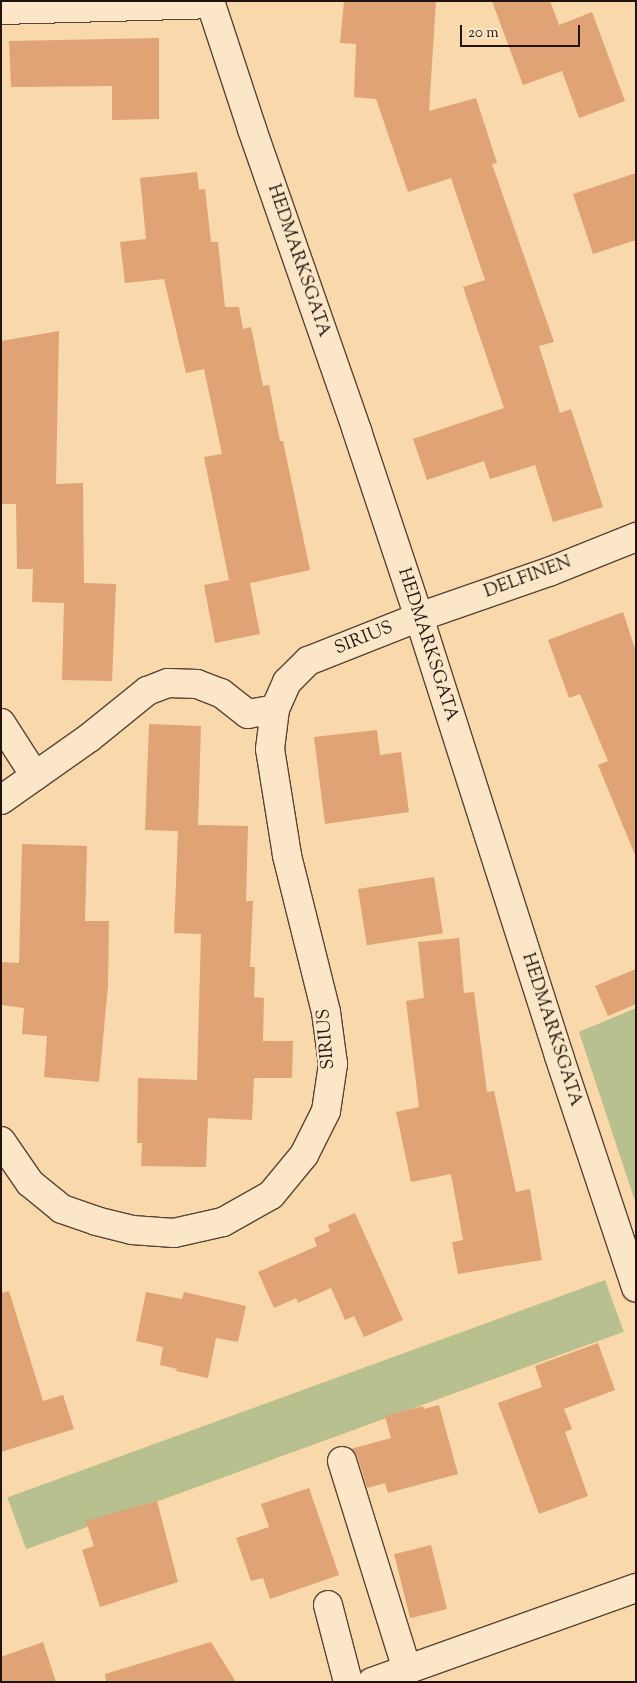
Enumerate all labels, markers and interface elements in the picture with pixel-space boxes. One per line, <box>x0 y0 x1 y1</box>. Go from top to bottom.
scale bar <box>462 15 582 47</box>
text: 20 m <box>468 23 499 44</box>
street label: HEDMARKSGATA <box>262 182 334 340</box>
street label: DELFINEN <box>481 552 575 604</box>
street label: HEDMARKSGATA <box>392 566 462 724</box>
street label: SIRIUS <box>332 618 396 660</box>
street label: HEDMARKSGATA <box>516 951 586 1109</box>
street label: SIRIUS <box>314 1008 340 1070</box>

